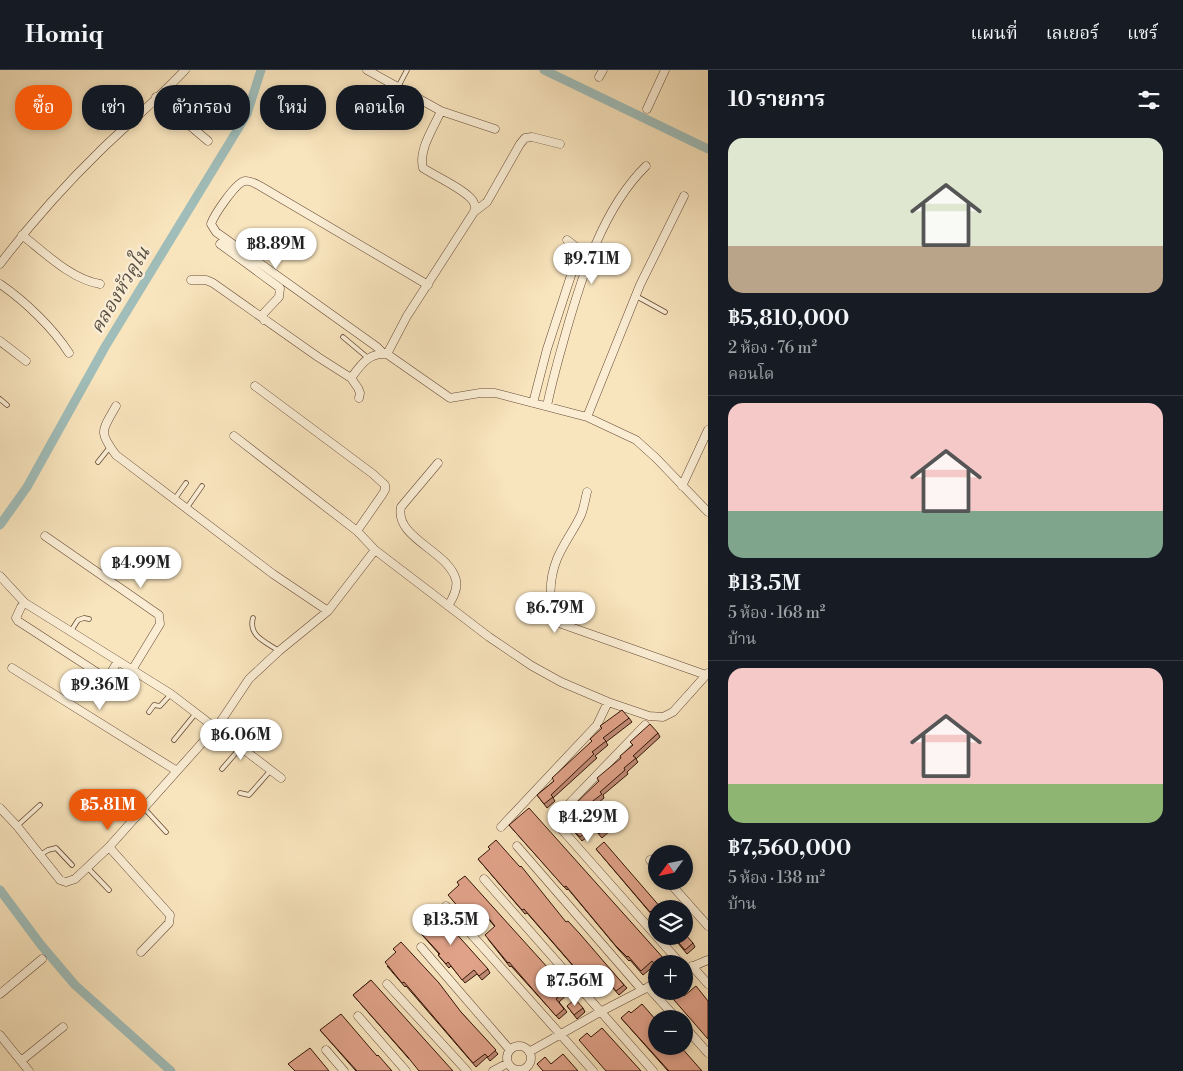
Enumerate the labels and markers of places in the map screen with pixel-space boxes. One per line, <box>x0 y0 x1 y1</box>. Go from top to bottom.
pin: ฿8.89M <box>235 228 317 270</box>
pin: ฿9.71M <box>551 242 633 285</box>
pin: ฿4.99M <box>100 546 182 589</box>
pin: ฿6.79M <box>514 592 596 634</box>
pin: ฿9.36M <box>59 668 141 711</box>
pin: ฿6.06M <box>200 718 282 761</box>
pin: ฿5.81M <box>67 788 149 831</box>
pin: ฿4.29M <box>547 800 629 843</box>
pin: ฿13.5M <box>410 904 492 946</box>
pin: ฿7.56M <box>534 964 616 1007</box>

